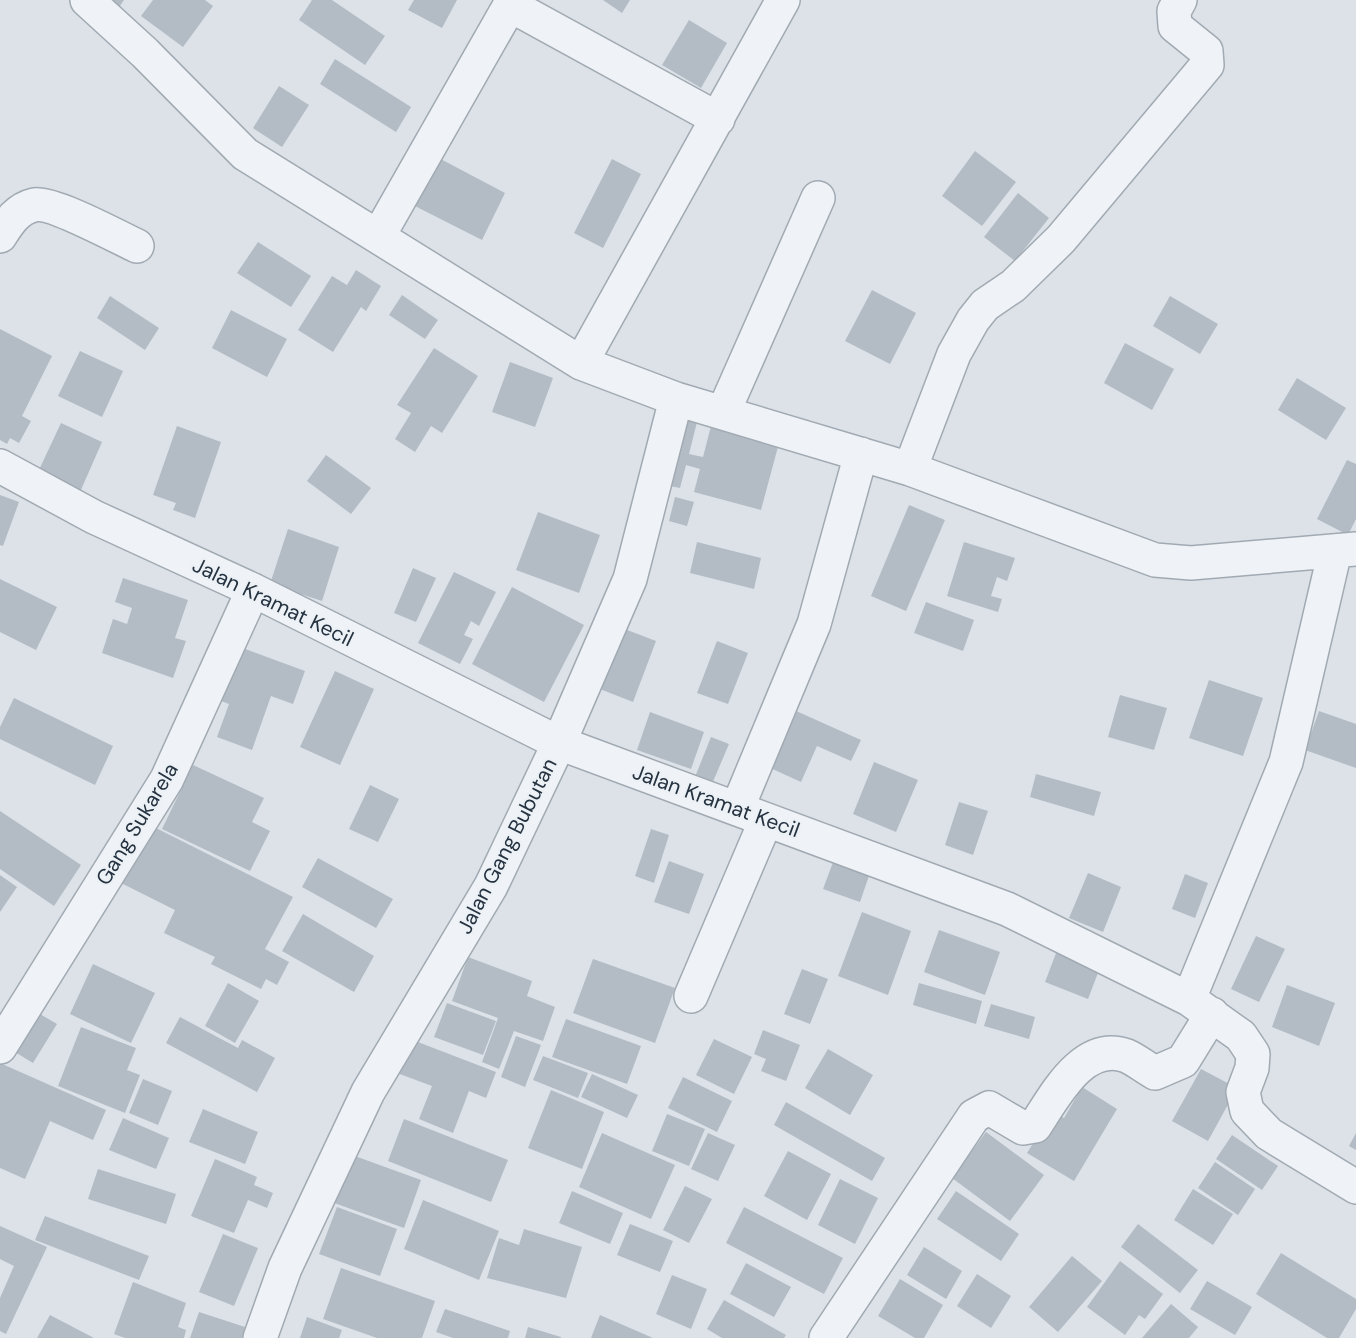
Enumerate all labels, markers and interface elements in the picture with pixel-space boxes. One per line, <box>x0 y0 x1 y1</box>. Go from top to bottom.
street label: Jalan Kramat Kecil <box>188 551 358 653</box>
street label: Jalan Gang Bubutan <box>450 753 564 939</box>
street label: Gang Sukarela <box>89 758 185 890</box>
street label: Jalan Kramat Kecil <box>628 758 804 844</box>

